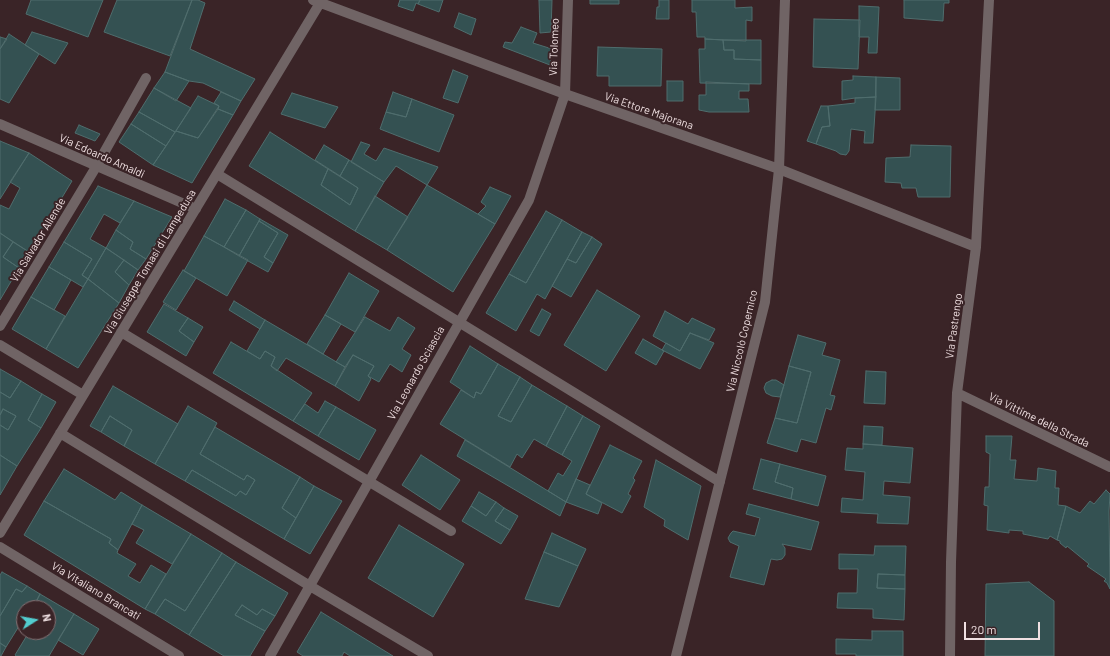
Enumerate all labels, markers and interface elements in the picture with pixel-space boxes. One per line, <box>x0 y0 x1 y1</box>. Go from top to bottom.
street label: Via Tolomeo <box>546 18 562 76</box>
street label: Via Ettore Majorana <box>603 90 695 132</box>
street label: Via Edoardo Amaldi <box>57 131 147 181</box>
street label: Via Giuseppe Tomasi di Lampedusa <box>101 187 199 337</box>
street label: Via Salvador Allende <box>8 195 68 285</box>
street label: Via Niccolò Copernico <box>724 289 760 393</box>
street label: Via Pastrengo <box>943 292 965 360</box>
street label: Via Leonardo Sciascia <box>385 324 447 422</box>
street label: Via Vittime della Strada <box>986 390 1092 450</box>
street label: Via Vitaliano Brancati <box>49 559 143 623</box>
north arrow <box>16 600 56 640</box>
text: N <box>40 613 54 623</box>
scale bar <box>966 614 1042 640</box>
text: 20 m <box>971 622 997 636</box>

